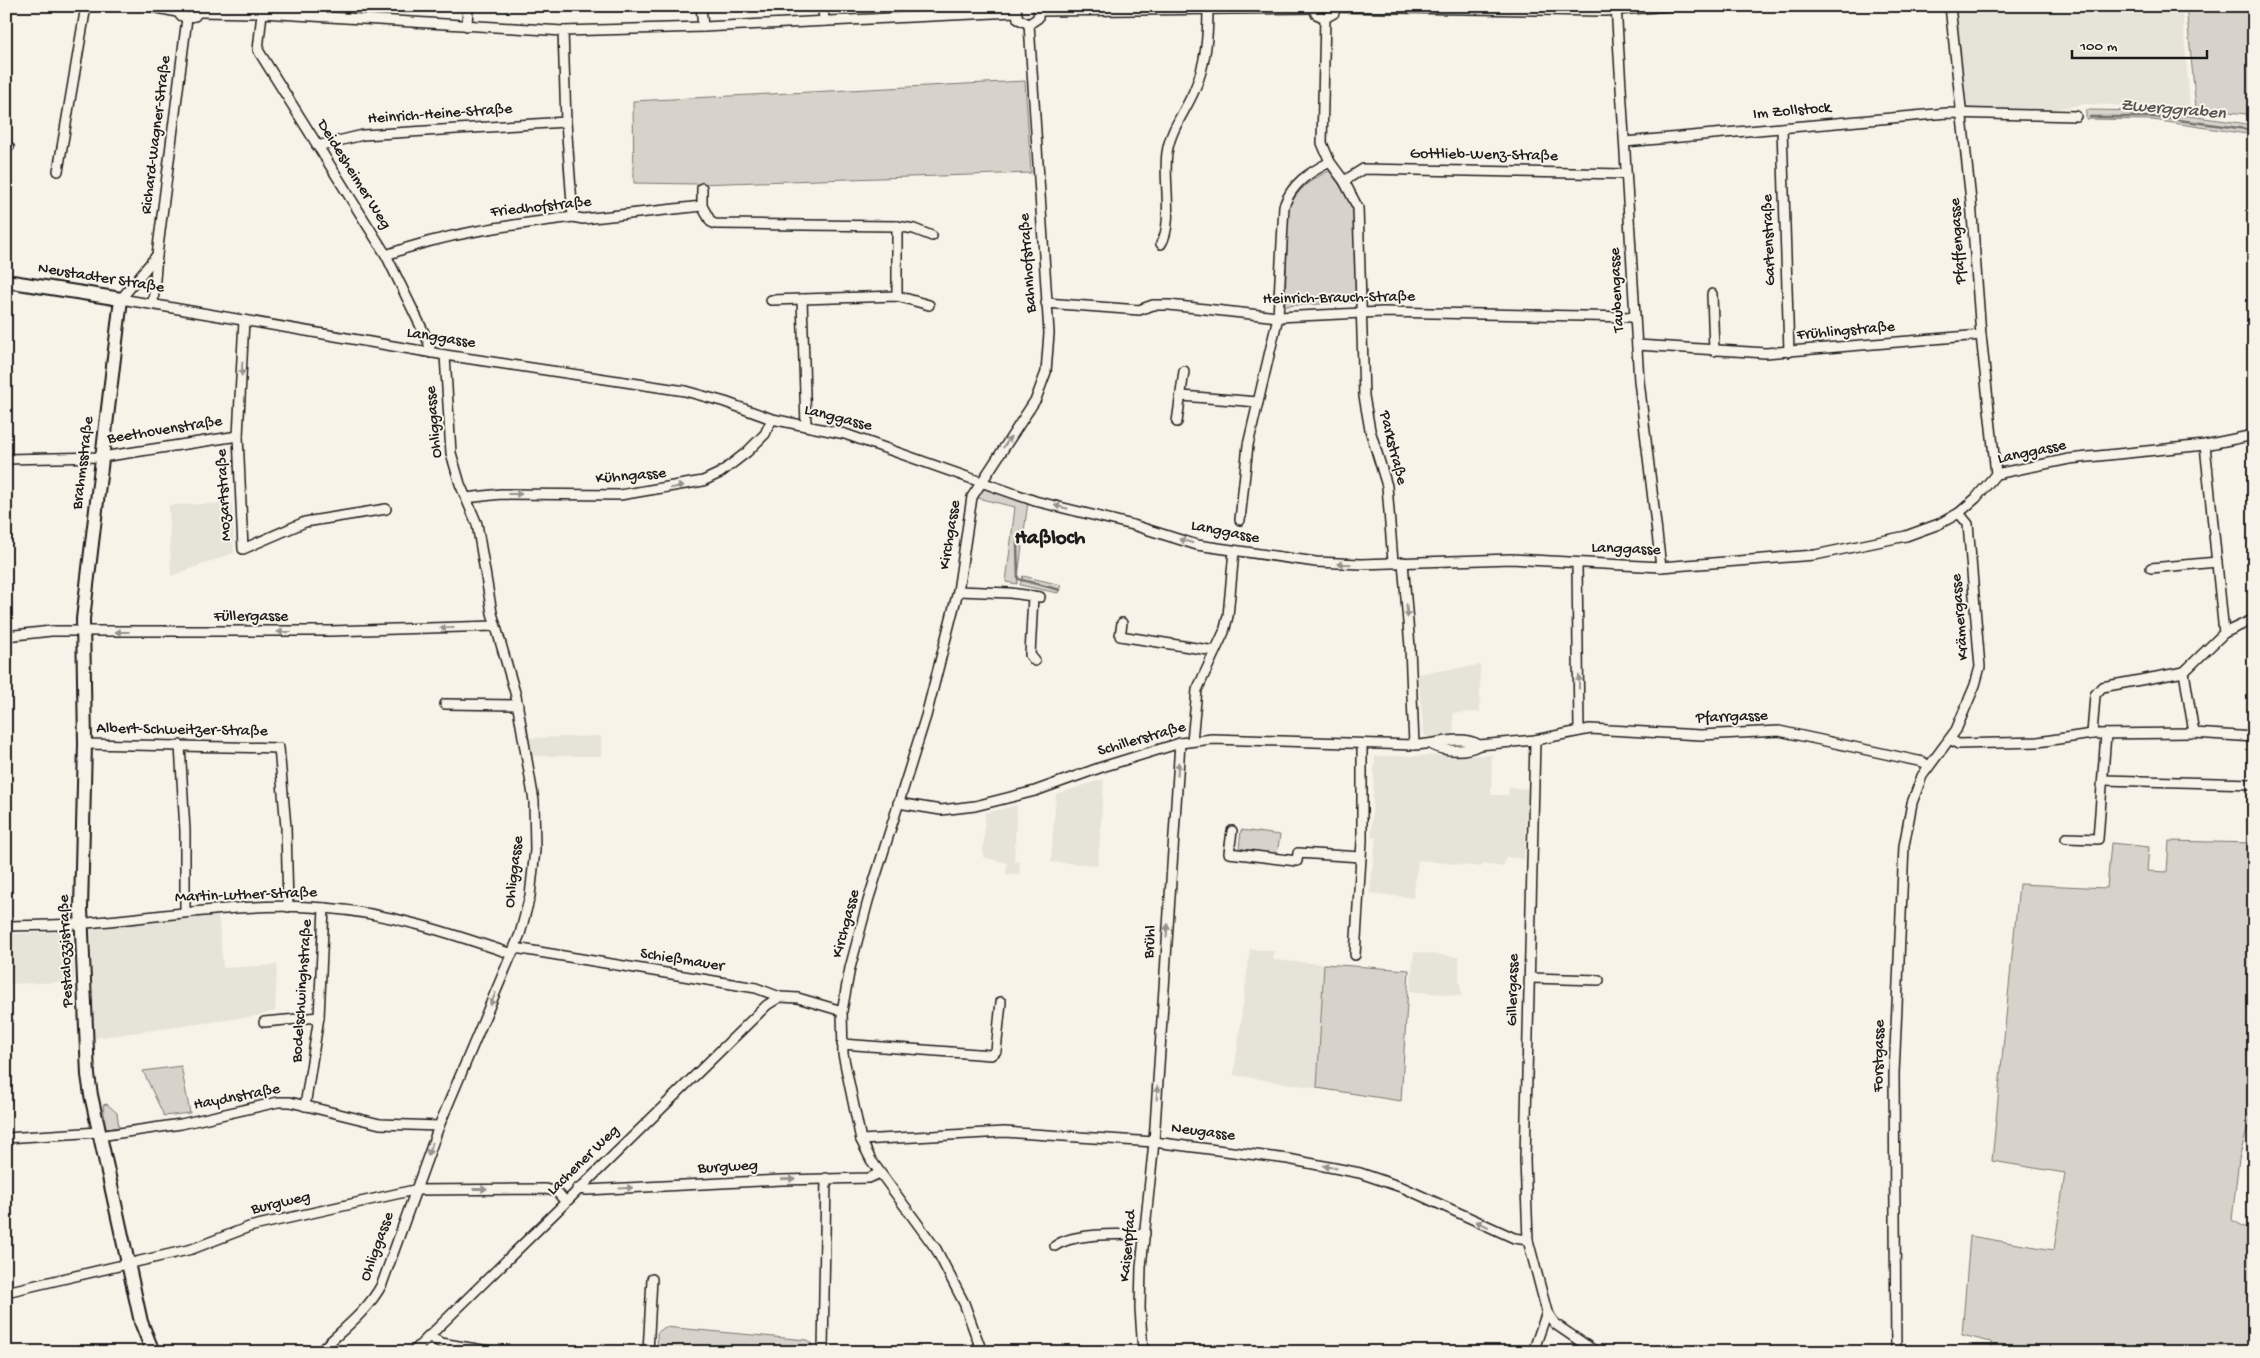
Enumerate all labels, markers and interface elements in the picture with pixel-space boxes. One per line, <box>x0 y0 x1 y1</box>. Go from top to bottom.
scale bar <box>2072 28 2208 60</box>
text: 100 m <box>2079 38 2118 56</box>
street label: Richard-Wagner-Straße <box>138 54 176 215</box>
water label: Zwerggraben <box>2120 95 2227 125</box>
street label: Im Zollstock <box>1752 99 1834 125</box>
street label: Heinrich-Heine-Straße <box>367 100 514 130</box>
street label: Deidesheimer Weg <box>311 116 394 233</box>
street label: Gottlieb-Wenz-Straße <box>1410 145 1559 167</box>
street label: Friedhofstraße <box>488 193 593 223</box>
street label: Gartenstraße <box>1759 193 1781 286</box>
street label: Pfaffengasse <box>1946 197 1972 286</box>
street label: Bahnhofstraße <box>1016 212 1042 315</box>
street label: Taubengasse <box>1606 246 1630 334</box>
street label: Neustadter Straße <box>36 260 166 298</box>
street label: Heinrich-Brauch-Straße <box>1263 288 1416 310</box>
street label: Frühlingstraße <box>1795 318 1897 346</box>
street label: Langgasse <box>405 324 478 354</box>
one-way arrow <box>237 361 245 377</box>
street label: Ohliggasse <box>422 384 448 459</box>
street label: Langgasse <box>802 401 875 437</box>
street label: Parkstraße <box>1373 408 1411 488</box>
street label: Beethovenstraße <box>105 412 224 450</box>
street label: Brahmsstraße <box>69 415 99 512</box>
one-way arrow <box>1002 435 1012 448</box>
street label: Langgasse <box>1996 436 2069 470</box>
street label: Mozartstraße <box>213 448 237 542</box>
street label: Kühngasse <box>595 464 668 490</box>
one-way arrow <box>669 483 685 491</box>
one-way arrow <box>507 490 523 498</box>
street label: Kirchgasse <box>936 498 966 571</box>
one-way arrow <box>1054 503 1069 511</box>
street label: Langgasse <box>1189 517 1262 549</box>
district label: Haßloch <box>1015 527 1086 552</box>
one-way arrow <box>1179 537 1194 545</box>
street label: Langgasse <box>1591 539 1662 561</box>
one-way arrow <box>1336 560 1352 568</box>
street label: Krämergasse <box>1948 572 1974 661</box>
one-way arrow <box>1403 603 1411 619</box>
street label: Füllergasse <box>213 608 289 627</box>
one-way arrow <box>438 624 454 632</box>
one-way arrow <box>114 627 130 635</box>
one-way arrow <box>276 628 292 636</box>
one-way arrow <box>1574 674 1582 690</box>
street label: Pfarrgasse <box>1695 707 1769 729</box>
street label: Schillerstraße <box>1096 718 1189 762</box>
street label: Albert-Schweitzer-Straße <box>96 720 269 742</box>
one-way arrow <box>1174 761 1182 777</box>
street label: Ohliggasse <box>501 834 529 909</box>
street label: Martin-Luther-Straße <box>175 884 318 908</box>
street label: Kirchgasse <box>829 887 865 960</box>
street label: Pestalozzistraße <box>56 894 78 1009</box>
street label: Bodelschwinghstraße <box>288 918 318 1064</box>
one-way arrow <box>1163 923 1171 939</box>
street label: Brühl <box>1140 925 1162 960</box>
street label: Schießmauer <box>639 945 727 977</box>
street label: Gillergasse <box>1504 953 1524 1026</box>
one-way arrow <box>489 992 497 1006</box>
street label: Forstgasse <box>1870 1019 1890 1093</box>
street label: Haydnstraße <box>192 1080 283 1116</box>
one-way arrow <box>1153 1085 1161 1101</box>
street label: Neugasse <box>1170 1120 1237 1146</box>
street label: Lachener Weg <box>544 1122 624 1200</box>
one-way arrow <box>426 1142 434 1157</box>
street label: Burgweg <box>696 1157 759 1179</box>
one-way arrow <box>1323 1163 1338 1171</box>
one-way arrow <box>780 1175 796 1183</box>
one-way arrow <box>618 1184 634 1192</box>
one-way arrow <box>473 1185 489 1193</box>
street label: Burgweg <box>249 1188 312 1220</box>
street label: Kaiserpfad <box>1116 1208 1142 1283</box>
street label: Ohliggasse <box>357 1209 400 1284</box>
one-way arrow <box>1475 1220 1489 1228</box>

